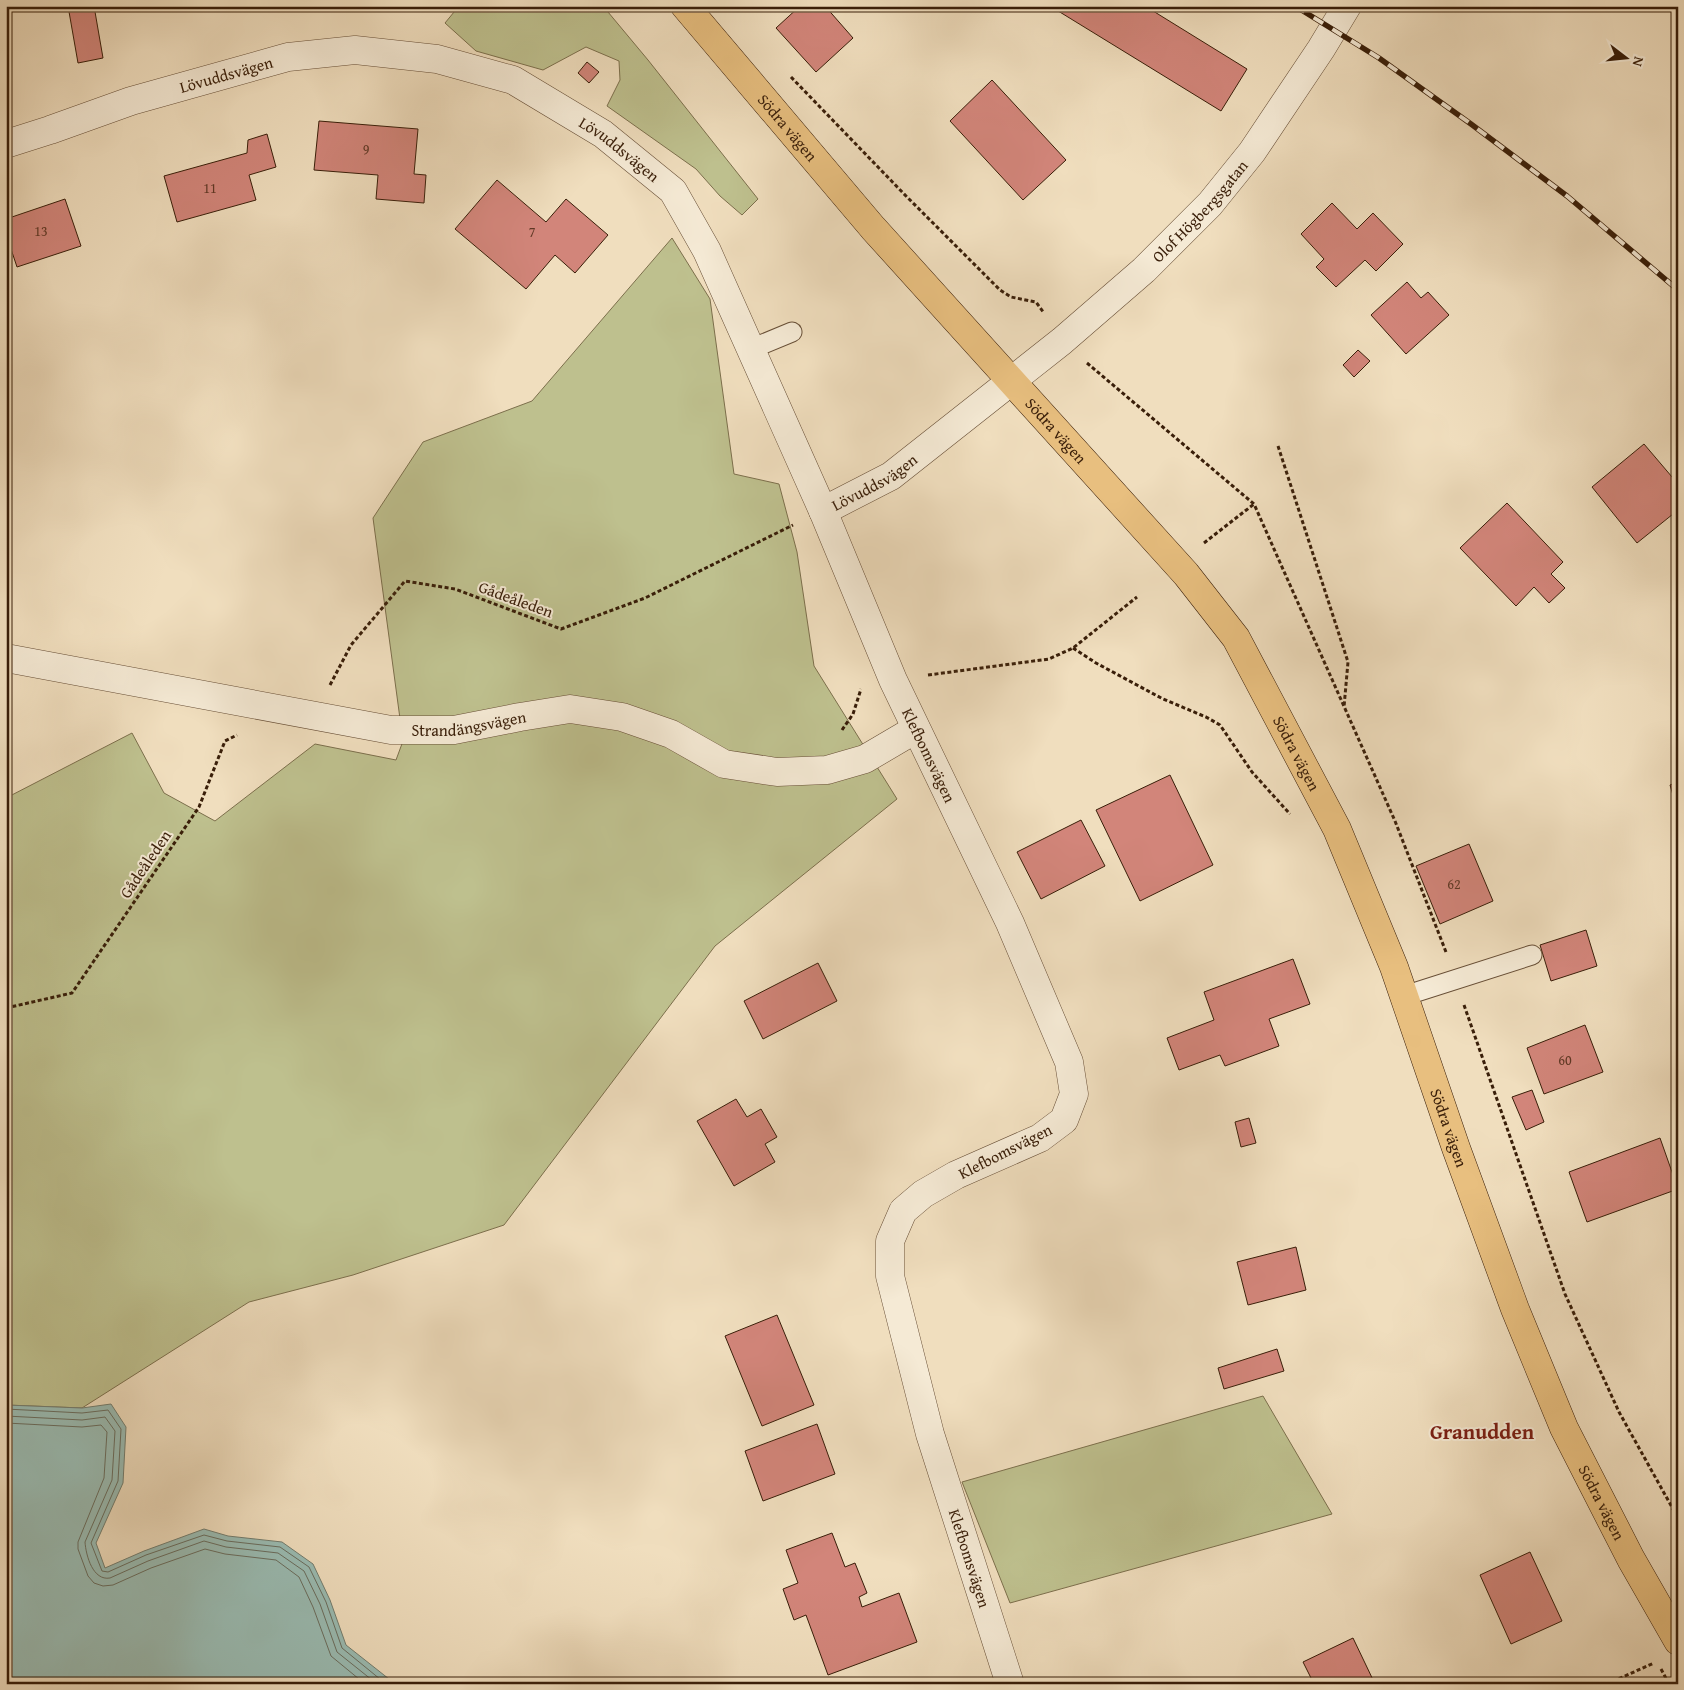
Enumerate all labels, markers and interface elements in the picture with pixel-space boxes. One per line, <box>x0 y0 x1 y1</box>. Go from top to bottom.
north arrow <box>1602 32 1652 82</box>
street label: Lövuddsvägen <box>177 50 276 99</box>
text: N <box>1627 54 1649 69</box>
street label: Södra vägen <box>752 88 823 166</box>
street label: Lövuddsvägen <box>575 110 665 188</box>
house number: 9 <box>363 139 370 159</box>
street label: Olof Högbergsgatan <box>1146 154 1253 268</box>
house number: 11 <box>203 178 217 198</box>
house number: 13 <box>34 221 48 241</box>
house number: 7 <box>529 222 536 242</box>
street label: Södra vägen <box>1020 392 1093 469</box>
street label: Lövuddsvägen <box>827 448 922 517</box>
street label: Gådeåleden <box>475 574 557 624</box>
street label: Strandängsvägen <box>411 704 528 742</box>
street label: Klefbomsvägen <box>896 704 962 806</box>
street label: Södra vägen <box>1267 711 1327 795</box>
street label: Gådeåleden <box>113 825 177 903</box>
house number: 62 <box>1447 874 1461 894</box>
house number: 60 <box>1558 1050 1572 1070</box>
street label: Södra vägen <box>1424 1085 1474 1171</box>
street label: Klefbomsvägen <box>954 1117 1056 1185</box>
district label: Granudden <box>1430 1416 1535 1447</box>
street label: Södra vägen <box>1573 1460 1631 1544</box>
street label: Klefbomsvägen <box>943 1506 997 1611</box>

